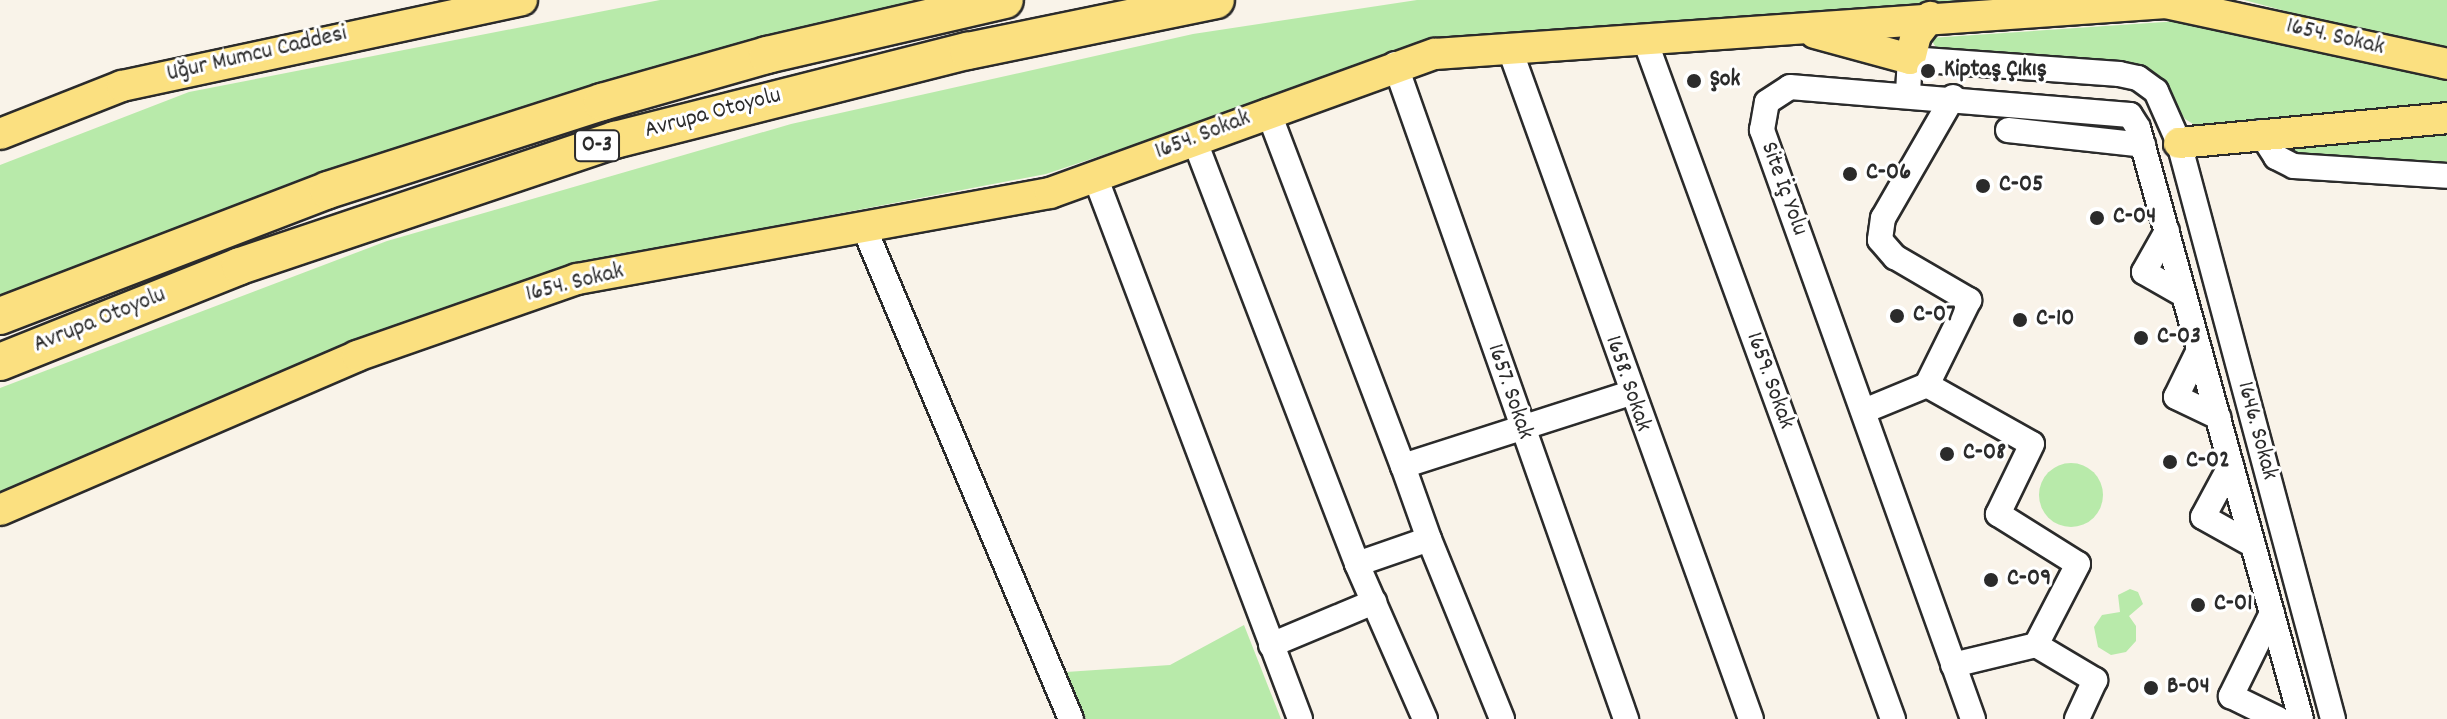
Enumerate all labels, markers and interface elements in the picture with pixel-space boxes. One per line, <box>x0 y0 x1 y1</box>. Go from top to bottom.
street label: 1654. Sokak <box>2283 13 2387 63</box>
street label: Uğur Mumcu Caddesi <box>164 20 350 90</box>
place label: Kiptaş Çıkış <box>1944 57 2047 85</box>
marker: Kiptaş Çıkış <box>1919 62 1937 80</box>
place label: Şok <box>1710 67 1740 95</box>
marker: Şok <box>1685 72 1703 90</box>
street label: Avrupa Otoyolu <box>642 82 784 146</box>
street label: 1654. Sokak <box>1151 105 1255 167</box>
road number: O-3 <box>573 128 621 164</box>
street label: Site İç Yolu <box>1753 138 1813 240</box>
place label: C-06 <box>1866 160 1911 188</box>
marker: C-06 <box>1841 165 1859 183</box>
place label: C-05 <box>1999 172 2043 200</box>
marker: C-05 <box>1974 177 1992 195</box>
place label: C-04 <box>2113 204 2156 232</box>
marker: C-04 <box>2088 209 2106 227</box>
street label: 1654. Sokak <box>523 258 627 310</box>
street label: Avrupa Otoyolu <box>30 281 170 361</box>
place label: C-07 <box>1913 302 1955 330</box>
place label: C-10 <box>2036 306 2074 334</box>
marker: C-07 <box>1888 307 1906 325</box>
marker: C-10 <box>2011 311 2029 329</box>
place label: C-03 <box>2157 324 2201 352</box>
street label: 1659. Sokak <box>1738 329 1800 433</box>
marker: C-03 <box>2132 329 2150 347</box>
street label: 1658. Sokak <box>1597 332 1657 436</box>
street label: 1657. Sokak <box>1479 341 1539 443</box>
street label: 1646. Sokak <box>2229 379 2283 483</box>
place label: C-08 <box>1963 440 2006 468</box>
marker: C-08 <box>1938 445 1956 463</box>
place label: C-02 <box>2186 448 2230 476</box>
marker: C-02 <box>2161 453 2179 471</box>
place label: C-09 <box>2007 566 2051 594</box>
marker: C-09 <box>1982 571 2000 589</box>
place label: C-01 <box>2214 591 2252 619</box>
marker: C-01 <box>2189 596 2207 614</box>
place label: B-04 <box>2167 674 2210 702</box>
marker: B-04 <box>2142 679 2160 697</box>

